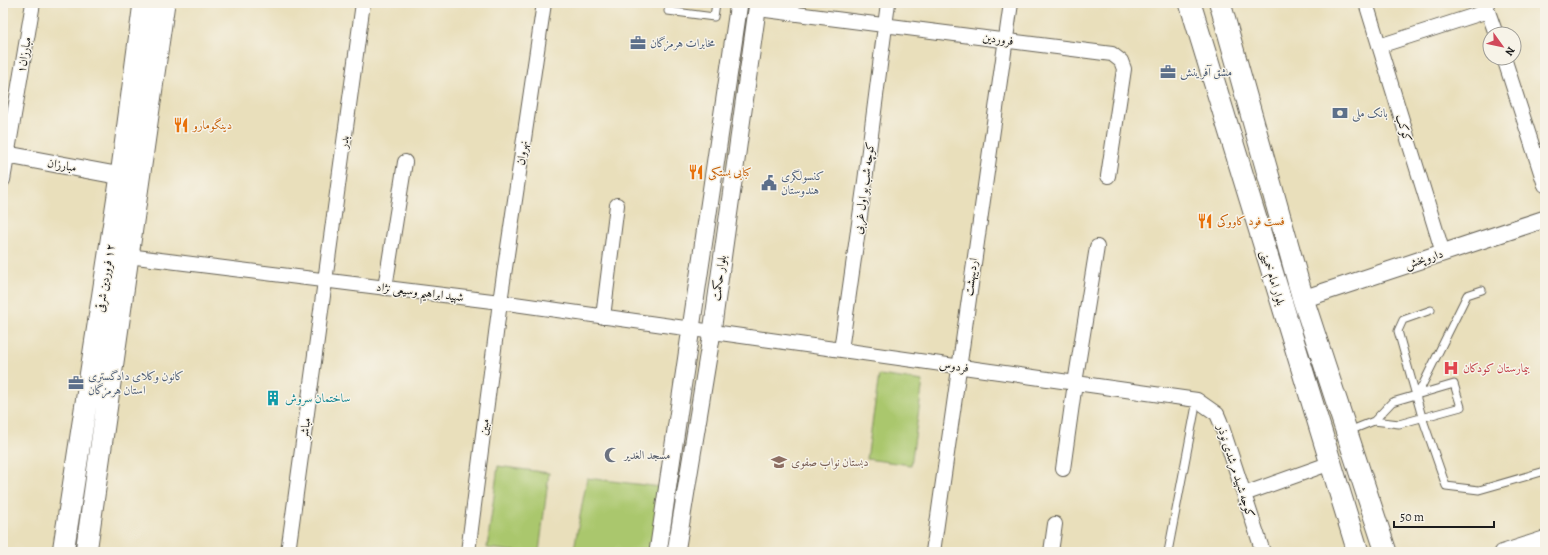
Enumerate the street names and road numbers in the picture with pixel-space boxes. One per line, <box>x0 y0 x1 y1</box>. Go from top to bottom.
street label: فروردین <box>982 29 1014 49</box>
street label: مبارزان۱ <box>13 36 35 74</box>
street label: کوکب <box>1392 112 1416 144</box>
street label: بدر <box>335 135 353 150</box>
street label: نهروان <box>512 140 532 166</box>
street label: کوچه شب بو اول غربی <box>850 141 879 235</box>
street label: مبارزان <box>46 155 78 175</box>
street label: ١٢ فروردین شرقی <box>92 243 118 313</box>
street label: داروپخش <box>1403 245 1445 274</box>
street label: بلوار امام خمینی <box>1254 248 1289 309</box>
street label: بلوار حکمت <box>708 254 730 302</box>
street label: اردیبهشت <box>960 256 982 297</box>
street label: شهید ابراهیم وسیعی نژاد <box>375 279 465 309</box>
street label: فردوس <box>938 356 970 376</box>
street label: مباشر <box>295 416 314 442</box>
street label: مبین <box>475 418 493 436</box>
street label: کوچه شهید مرشدی نوذر <box>1212 421 1259 520</box>

